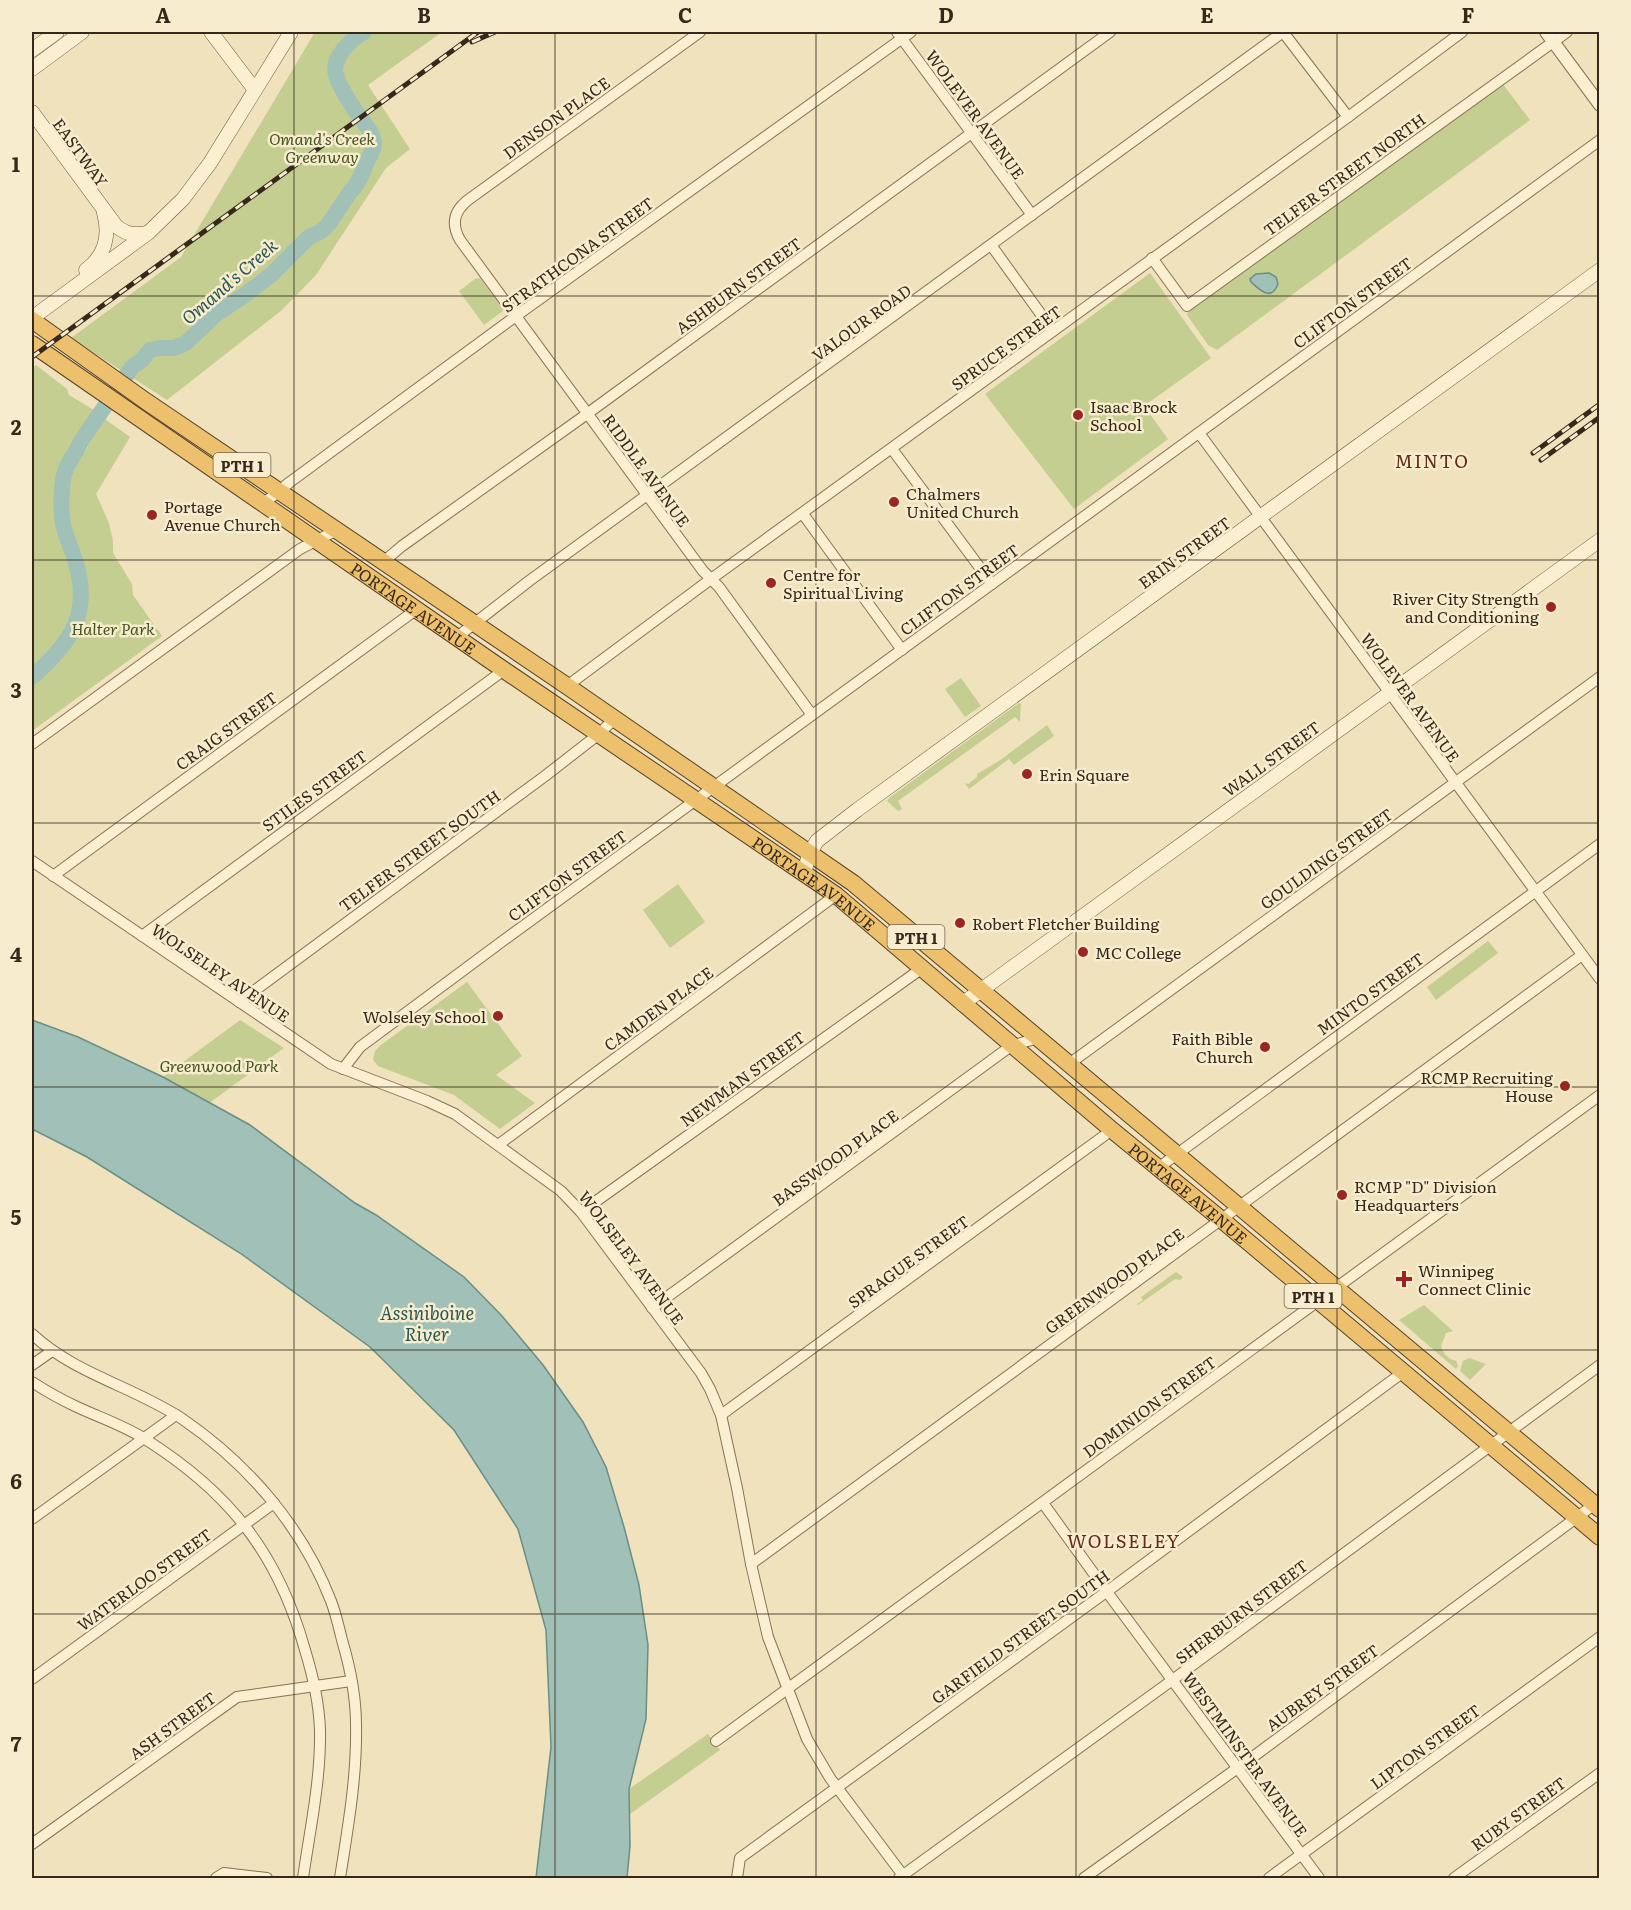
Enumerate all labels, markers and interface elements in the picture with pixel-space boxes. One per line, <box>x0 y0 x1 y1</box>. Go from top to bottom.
text: A <box>155 0 171 29</box>
text: B <box>417 0 431 29</box>
text: C <box>678 0 692 29</box>
text: D <box>938 0 954 29</box>
text: E <box>1200 0 1214 29</box>
text: F <box>1462 0 1475 29</box>
street label: WOLEVER AVENUE <box>921 44 1031 184</box>
street label: DENSON PLACE <box>498 70 614 164</box>
street label: TELFER STREET NORTH <box>1258 107 1430 241</box>
street label: EASTWAY <box>48 113 115 192</box>
park label: Omand's Creek Greenway <box>269 126 375 168</box>
text: 1 <box>12 148 20 178</box>
street label: STRATHCONA STREET <box>496 190 658 318</box>
street label: ASHBURN STREET <box>670 231 806 339</box>
water label: Omand's Creek <box>175 232 283 330</box>
street label: CLIFTON STREET <box>1287 250 1417 354</box>
street label: VALOUR ROAD <box>806 278 916 366</box>
street label: SPRUCE STREET <box>946 298 1066 395</box>
place label: Isaac Brock School <box>1090 394 1177 436</box>
street label: RIDDLE AVENUE <box>598 408 696 532</box>
marker: Isaac Brock School <box>1071 408 1085 422</box>
text: 2 <box>11 411 22 441</box>
district label: MINTO <box>1395 447 1469 474</box>
road number: PTH 1 <box>214 453 270 477</box>
place label: Chalmers United Church <box>906 481 1019 523</box>
place label: Portage Avenue Church <box>164 494 281 536</box>
marker: Chalmers United Church <box>887 495 901 509</box>
marker: Portage Avenue Church <box>145 508 159 522</box>
street label: ERIN STREET <box>1133 510 1235 594</box>
street label: CLIFTON STREET <box>894 537 1024 641</box>
street label: PORTAGE AVENUE <box>346 556 481 660</box>
place label: Centre for Spiritual Living <box>783 562 903 604</box>
marker: Centre for Spiritual Living <box>764 576 778 590</box>
place label: River City Strength and Conditioning <box>1392 586 1539 628</box>
marker: River City Strength and Conditioning <box>1544 600 1558 614</box>
park label: Halter Park <box>71 616 155 640</box>
street label: WOLEVER AVENUE <box>1356 627 1466 767</box>
text: 3 <box>10 674 22 704</box>
street label: CRAIG STREET <box>170 685 282 775</box>
street label: WALL STREET <box>1217 714 1325 802</box>
street label: STILES STREET <box>256 743 372 836</box>
place label: Erin Square <box>1039 762 1129 786</box>
marker: Erin Square <box>1020 767 1034 781</box>
street label: TELFER STREET SOUTH <box>333 783 505 917</box>
street label: GOULDING STREET <box>1255 801 1397 914</box>
street label: CLIFTON STREET <box>502 823 632 927</box>
street label: PORTAGE AVENUE <box>748 830 881 936</box>
place label: Robert Fletcher Building <box>972 911 1159 935</box>
marker: Robert Fletcher Building <box>953 916 967 930</box>
street label: WOLSELEY AVENUE <box>147 917 295 1027</box>
road number: PTH 1 <box>888 925 944 949</box>
text: 4 <box>10 938 22 968</box>
place label: MC College <box>1095 940 1181 964</box>
marker: MC College <box>1076 945 1090 959</box>
street label: MINTO STREET <box>1311 946 1429 1040</box>
street label: CAMDEN PLACE <box>598 960 718 1056</box>
place label: Wolseley School <box>363 1004 486 1028</box>
marker: Wolseley School <box>491 1009 505 1023</box>
street label: NEWMAN STREET <box>674 1024 810 1132</box>
place label: Faith Bible Church <box>1172 1026 1253 1068</box>
marker: Faith Bible Church <box>1258 1040 1272 1054</box>
park label: Greenwood Park <box>159 1053 279 1077</box>
place label: RCMP Recruiting House <box>1421 1065 1553 1107</box>
marker: RCMP Recruiting House <box>1558 1079 1572 1093</box>
street label: BASSWOOD PLACE <box>767 1103 903 1211</box>
street label: PORTAGE AVENUE <box>1124 1136 1253 1249</box>
place label: RCMP "D" Division Headquarters <box>1354 1174 1497 1216</box>
street label: WOLSELEY AVENUE <box>574 1185 690 1329</box>
marker: RCMP "D" Division Headquarters <box>1335 1188 1349 1202</box>
text: 5 <box>11 1201 22 1231</box>
street label: SPRAGUE STREET <box>842 1209 974 1313</box>
street label: GREENWOOD PLACE <box>1039 1221 1189 1339</box>
place label: Winnipeg Connect Clinic <box>1418 1258 1531 1300</box>
marker: Winnipeg Connect Clinic <box>1395 1270 1413 1288</box>
road number: PTH 1 <box>1284 1284 1342 1308</box>
water label: Assiniboine River <box>380 1299 474 1347</box>
street label: DOMINION STREET <box>1077 1349 1221 1463</box>
text: 6 <box>10 1465 22 1495</box>
street label: WATERLOO STREET <box>72 1522 216 1636</box>
district label: WOLSELEY <box>1067 1527 1181 1554</box>
street label: SHERBURN STREET <box>1170 1553 1313 1669</box>
street label: GARFIELD STREET SOUTH <box>926 1563 1114 1709</box>
street label: AUBREY STREET <box>1260 1638 1384 1736</box>
street label: WESTMINSTER AVENUE <box>1178 1666 1314 1842</box>
street label: ASH STREET <box>124 1685 221 1765</box>
street label: LIPTON STREET <box>1365 1698 1485 1794</box>
text: 7 <box>11 1728 22 1758</box>
street label: RUBY STREET <box>1465 1770 1571 1856</box>

